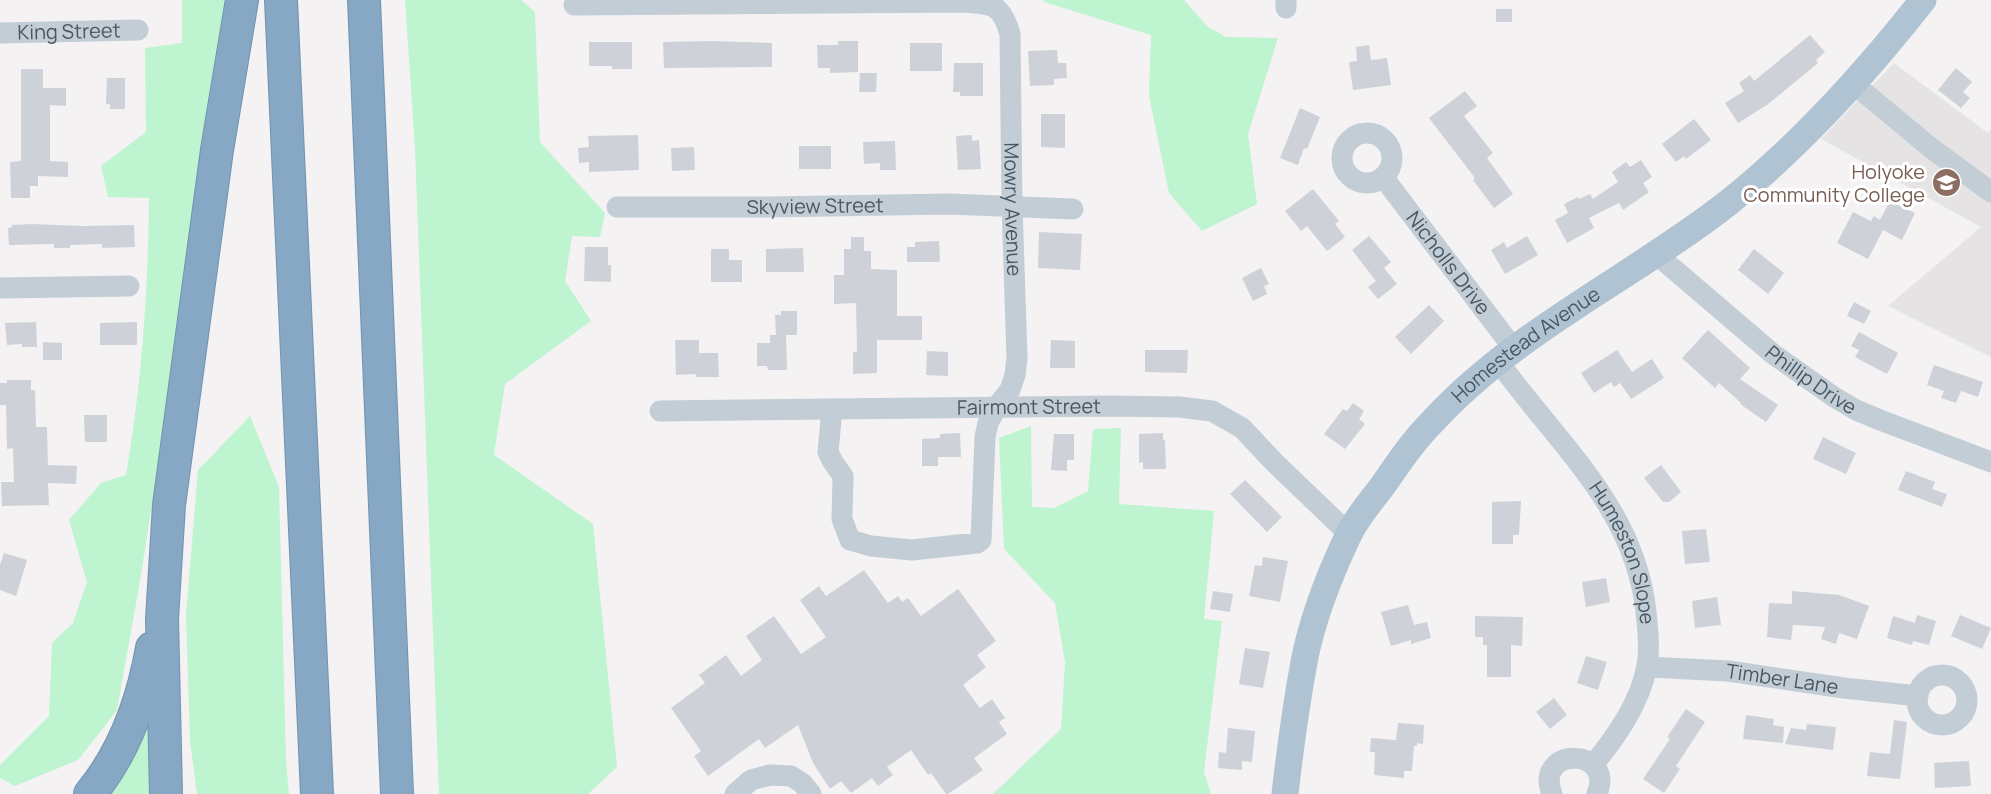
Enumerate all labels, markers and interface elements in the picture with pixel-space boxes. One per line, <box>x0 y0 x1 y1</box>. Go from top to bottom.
street label: King Street <box>17 16 121 46</box>
street label: Mowry Avenue <box>998 142 1028 277</box>
place label: Holyoke Community College <box>1744 158 1925 208</box>
school or university icon: Holyoke Community College <box>1930 167 1962 199</box>
street label: Skyview Street <box>746 191 884 220</box>
street label: Nicholls Drive <box>1401 205 1497 320</box>
street label: Homestead Avenue <box>1445 280 1605 408</box>
street label: Phillip Drive <box>1760 339 1862 420</box>
street label: Fairmont Street <box>957 392 1101 421</box>
street label: Humeston Slope <box>1583 476 1661 626</box>
street label: Timber Lane <box>1724 657 1840 700</box>

